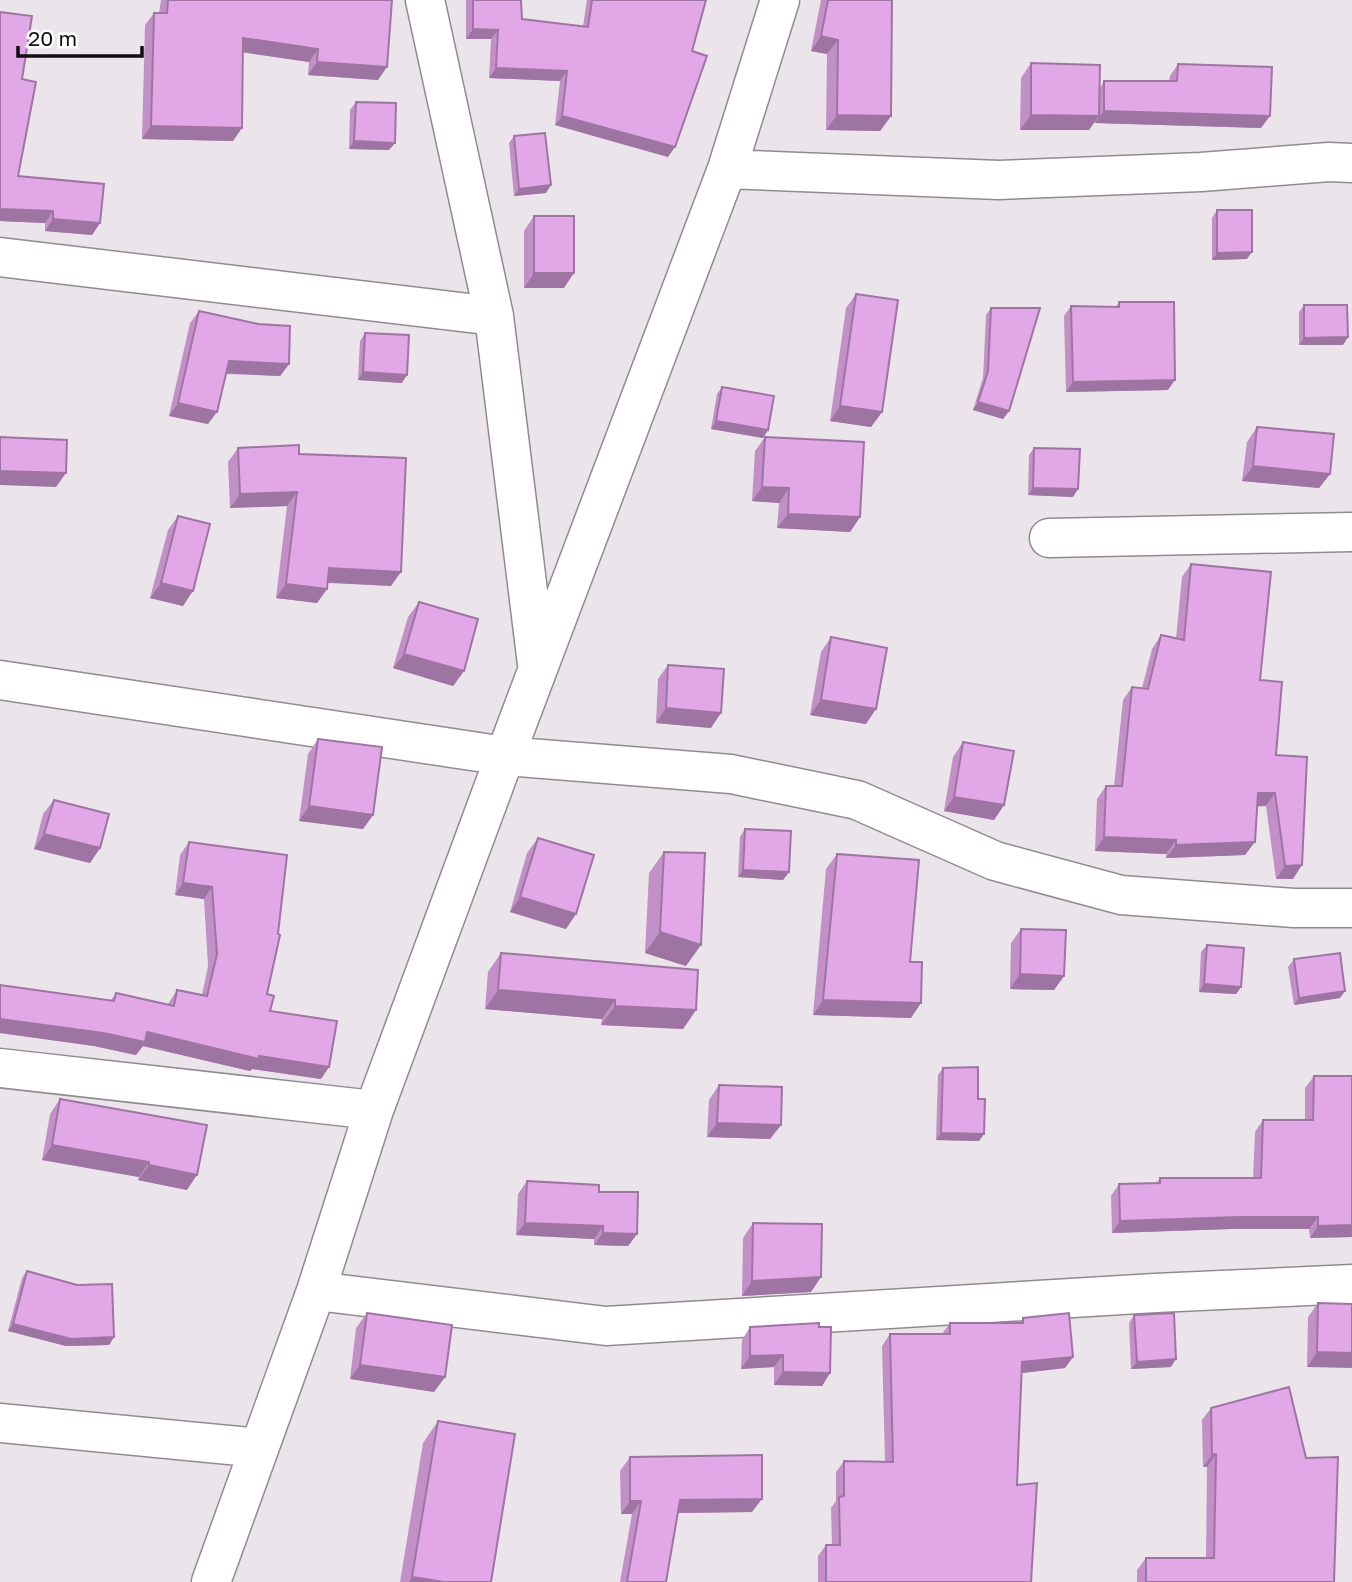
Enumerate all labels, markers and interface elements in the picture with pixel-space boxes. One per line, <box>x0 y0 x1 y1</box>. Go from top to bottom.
scale bar <box>18 14 142 58</box>
text: 20 m <box>28 25 77 51</box>

